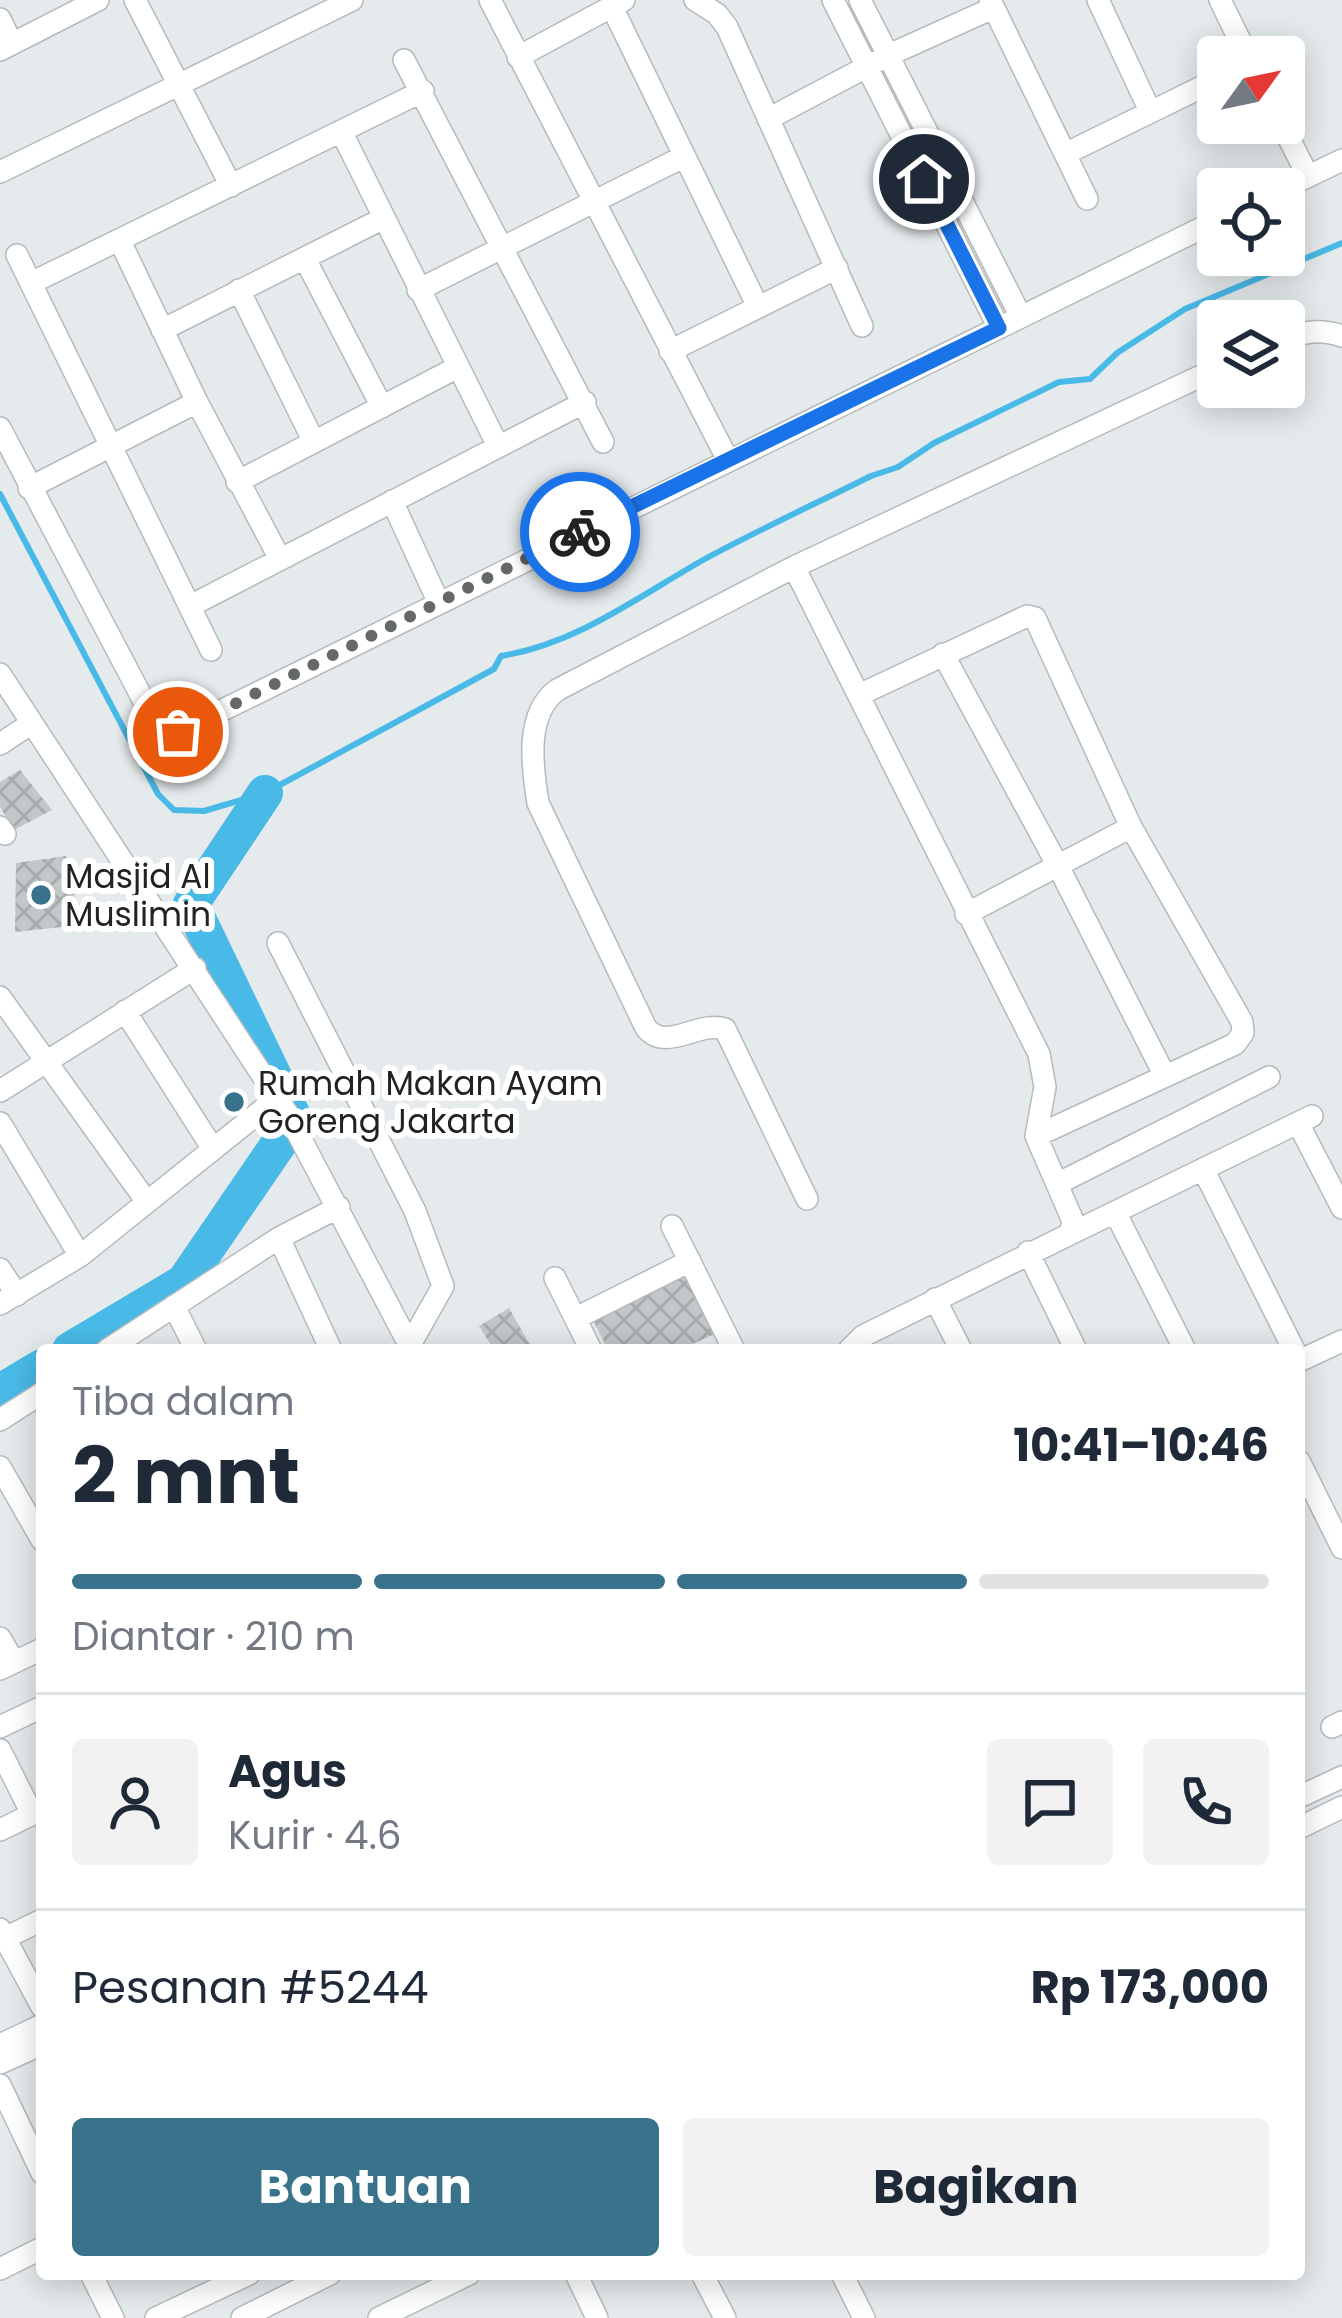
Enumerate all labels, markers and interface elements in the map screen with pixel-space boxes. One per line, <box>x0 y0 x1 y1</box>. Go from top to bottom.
north arrow <box>1197 36 1305 144</box>
map controls <box>1197 36 1305 408</box>
pin <box>873 128 975 230</box>
icon: home <box>891 146 957 212</box>
button: locate <box>1197 168 1305 276</box>
button: layers <box>1197 300 1305 408</box>
courier <box>520 472 640 592</box>
icon: bike <box>547 499 613 565</box>
pin <box>127 681 229 783</box>
icon: bag <box>145 699 211 765</box>
place label: Masjid Al Muslimin <box>65 853 211 938</box>
marker: Masjid Al Muslimin <box>28 882 54 908</box>
place label: Rumah Makan Ayam Goreng Jakarta <box>258 1060 603 1145</box>
marker: Rumah Makan Ayam Goreng Jakarta <box>221 1089 247 1115</box>
text: Tiba dalam <box>72 1374 295 1429</box>
text: 10:41–10:46 <box>1013 1414 1269 1477</box>
text: 2 mnt <box>72 1421 300 1530</box>
text: Diantar · 210 m <box>72 1609 355 1664</box>
button: person <box>72 1739 198 1865</box>
button: chat <box>987 1739 1113 1865</box>
button: phone <box>1143 1739 1269 1865</box>
text: Agus <box>228 1740 347 1803</box>
text: Kurir · 4.6 <box>228 1808 402 1863</box>
text: Pesanan #5244 <box>72 1956 428 2019</box>
text: Rp 173,000 <box>1030 1956 1269 2019</box>
button: Bantuan <box>72 2118 659 2256</box>
button: Bagikan <box>683 2118 1269 2256</box>

